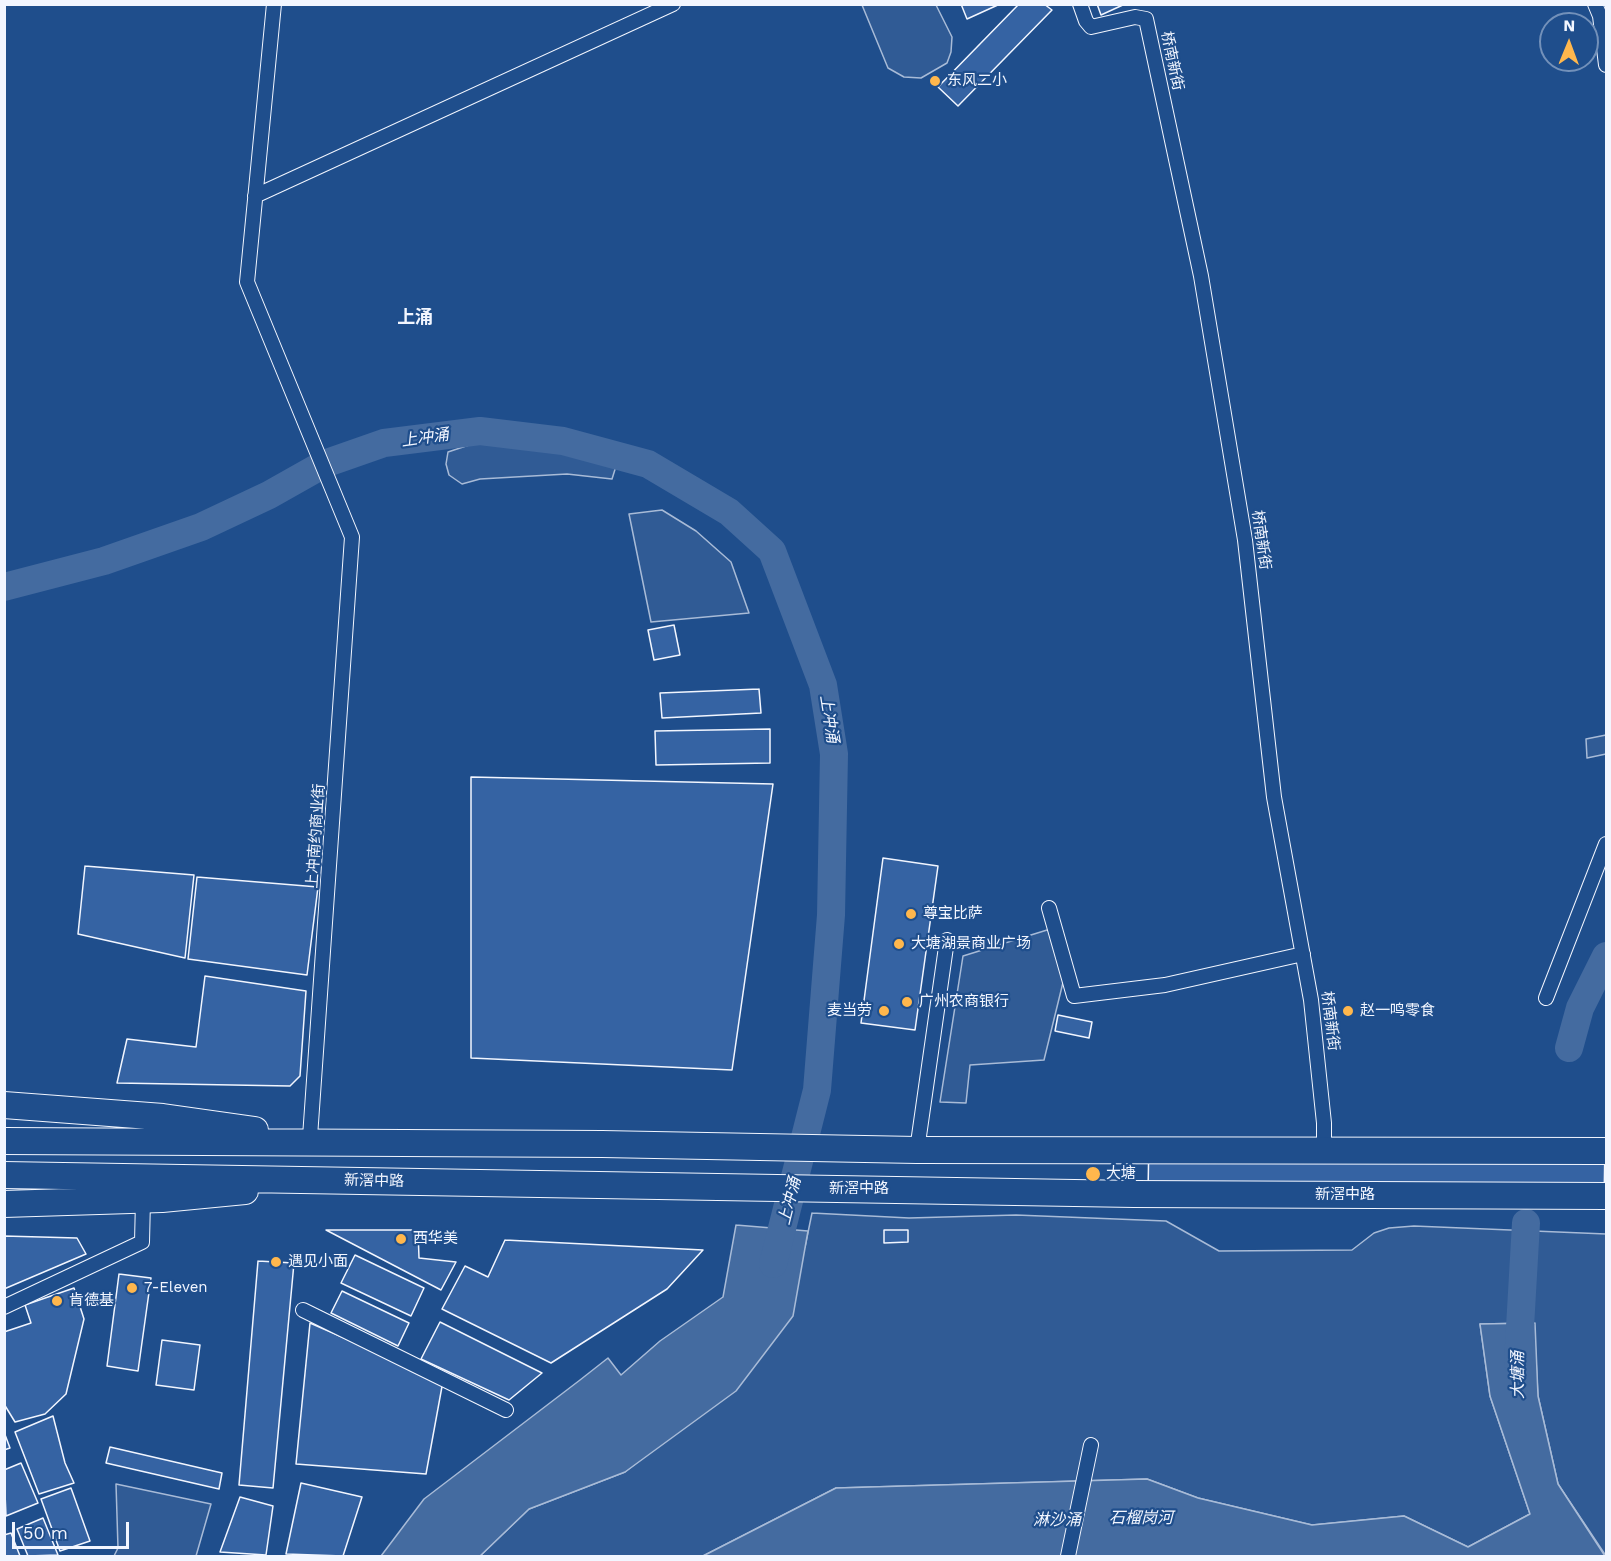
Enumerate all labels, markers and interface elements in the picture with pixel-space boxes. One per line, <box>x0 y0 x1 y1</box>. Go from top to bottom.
north arrow <box>1539 12 1599 72</box>
text: N <box>1563 16 1575 35</box>
street label: 桥南新街 <box>1157 30 1187 92</box>
place label: 东风二小 <box>947 72 1007 90</box>
marker: 东风二小 <box>928 74 942 88</box>
district label: 上涌 <box>397 307 433 329</box>
water label: 上冲涌 <box>400 425 450 451</box>
street label: 桥南新街 <box>1248 509 1274 571</box>
water label: 上冲涌 <box>816 694 842 744</box>
street label: 上冲南约商业街 <box>303 783 329 889</box>
place label: 尊宝比萨 <box>923 905 983 923</box>
marker: 尊宝比萨 <box>904 907 918 921</box>
place label: 大塘湖景商业广场 <box>911 935 1031 953</box>
marker: 大塘湖景商业广场 <box>892 937 906 951</box>
street label: 桥南新街 <box>1317 990 1343 1052</box>
place label: 广州农商银行 <box>919 993 1009 1011</box>
marker: 广州农商银行 <box>900 995 914 1009</box>
place label: 麦当劳 <box>827 1002 872 1020</box>
place label: 赵一鸣零食 <box>1360 1002 1435 1020</box>
marker: 麦当劳 <box>877 1004 891 1018</box>
marker: 赵一鸣零食 <box>1341 1004 1355 1018</box>
marker: 大塘 <box>1084 1165 1102 1183</box>
place label: 大塘 <box>1106 1165 1136 1183</box>
street label: 新滘中路 <box>344 1171 404 1191</box>
water label: 上冲涌 <box>775 1175 805 1227</box>
street label: 新滘中路 <box>829 1180 889 1198</box>
street label: 新滘中路 <box>1315 1186 1375 1204</box>
place label: 西华美 <box>413 1230 458 1248</box>
marker: 西华美 <box>394 1232 408 1246</box>
place label: 遇见小面 <box>288 1253 348 1271</box>
marker: 遇见小面 <box>269 1255 283 1269</box>
place label: 7-Eleven <box>144 1279 208 1297</box>
marker: 7-Eleven <box>125 1281 139 1295</box>
place label: 肯德基 <box>69 1292 114 1310</box>
marker: 肯德基 <box>50 1294 64 1308</box>
water label: 大塘涌 <box>1508 1351 1528 1399</box>
water label: 石榴岗河 <box>1109 1508 1173 1528</box>
scale bar <box>15 1510 132 1548</box>
water label: 淋沙涌 <box>1033 1510 1081 1530</box>
text: 50 m <box>23 1522 68 1543</box>

